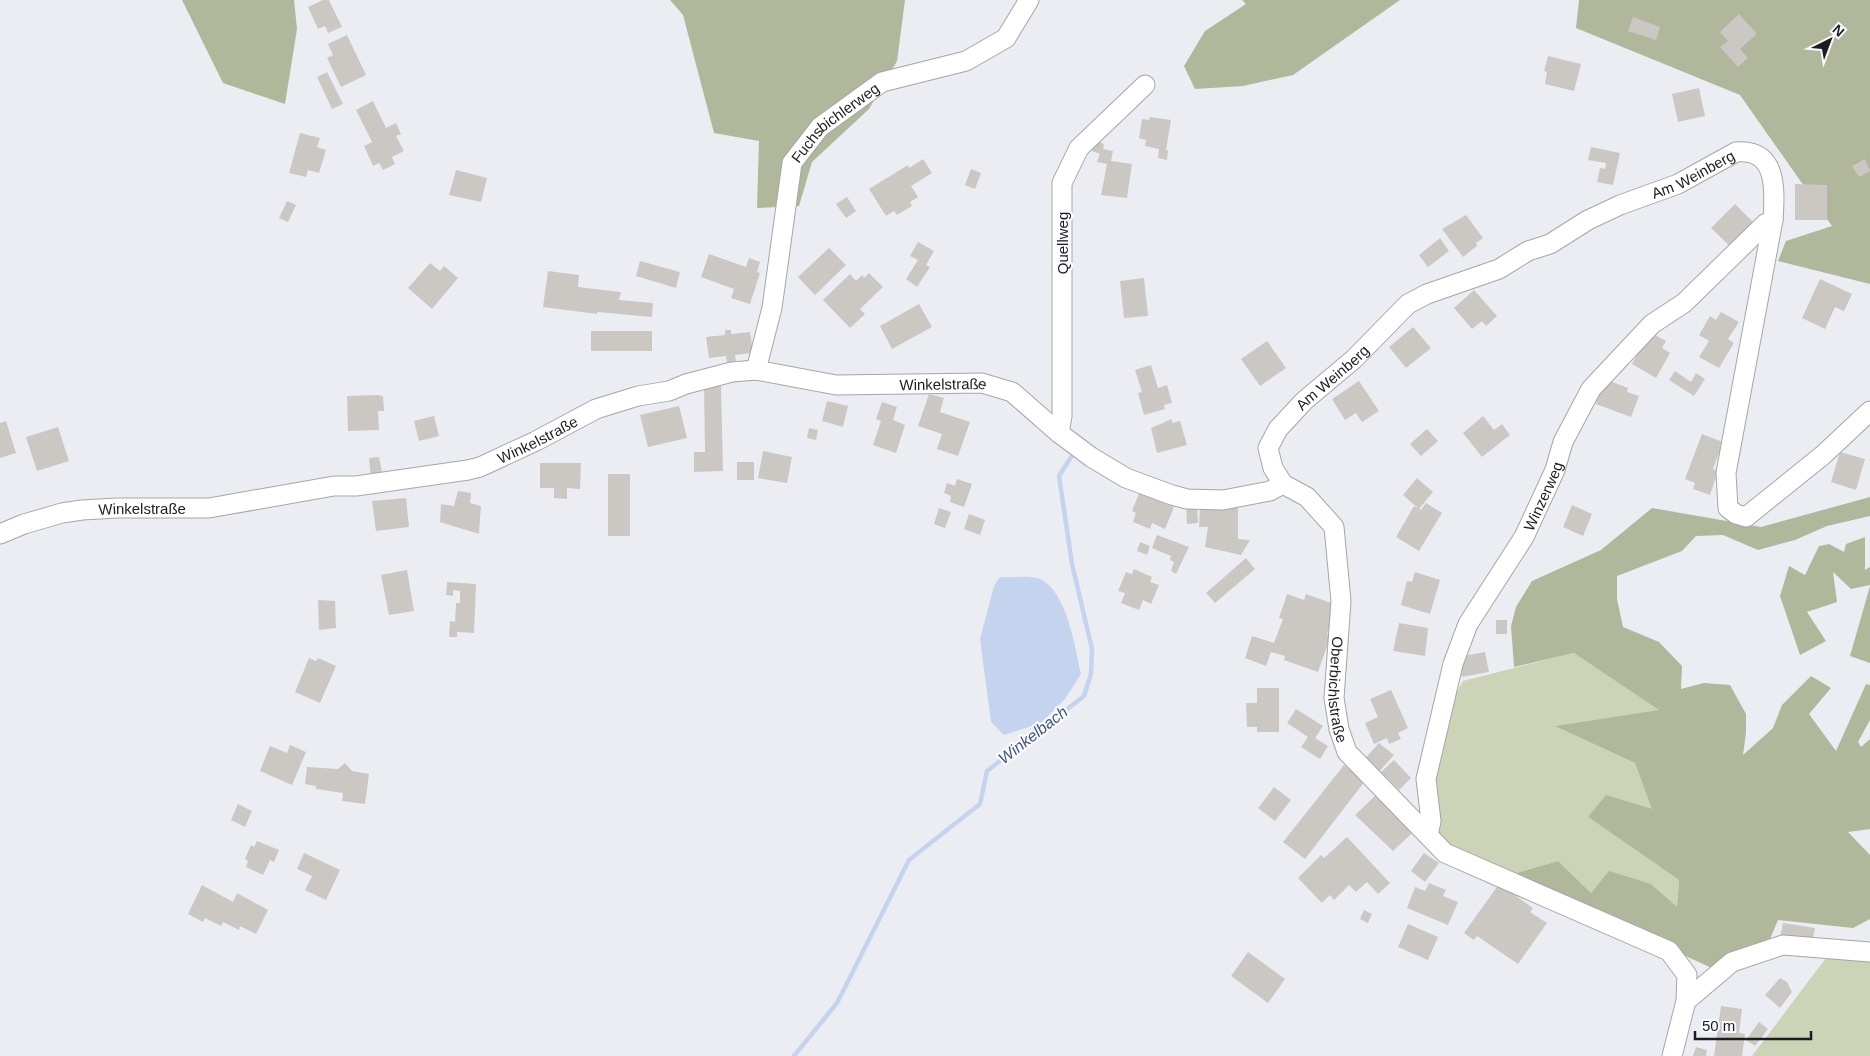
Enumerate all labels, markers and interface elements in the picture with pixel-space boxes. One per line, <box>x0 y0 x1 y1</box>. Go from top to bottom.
north arrow <box>1805 15 1855 65</box>
text: N <box>1830 21 1848 40</box>
street label: Fuchsbichlerweg <box>787 79 882 166</box>
street label: Am Weinberg <box>1649 146 1737 201</box>
street label: Quellweg <box>1054 212 1071 274</box>
street label: Am Weinberg <box>1292 341 1372 413</box>
street label: Winkelstraße <box>899 374 989 393</box>
street label: Winkelstraße <box>495 412 580 466</box>
street label: Winzerweg <box>1520 460 1565 533</box>
street label: Winkelstraße <box>98 500 186 518</box>
street label: Oberbichlstraße <box>1325 636 1352 745</box>
water label: Winkelbach <box>995 703 1071 767</box>
scale bar <box>1695 1008 1811 1040</box>
text: 50 m <box>1702 1017 1735 1034</box>

